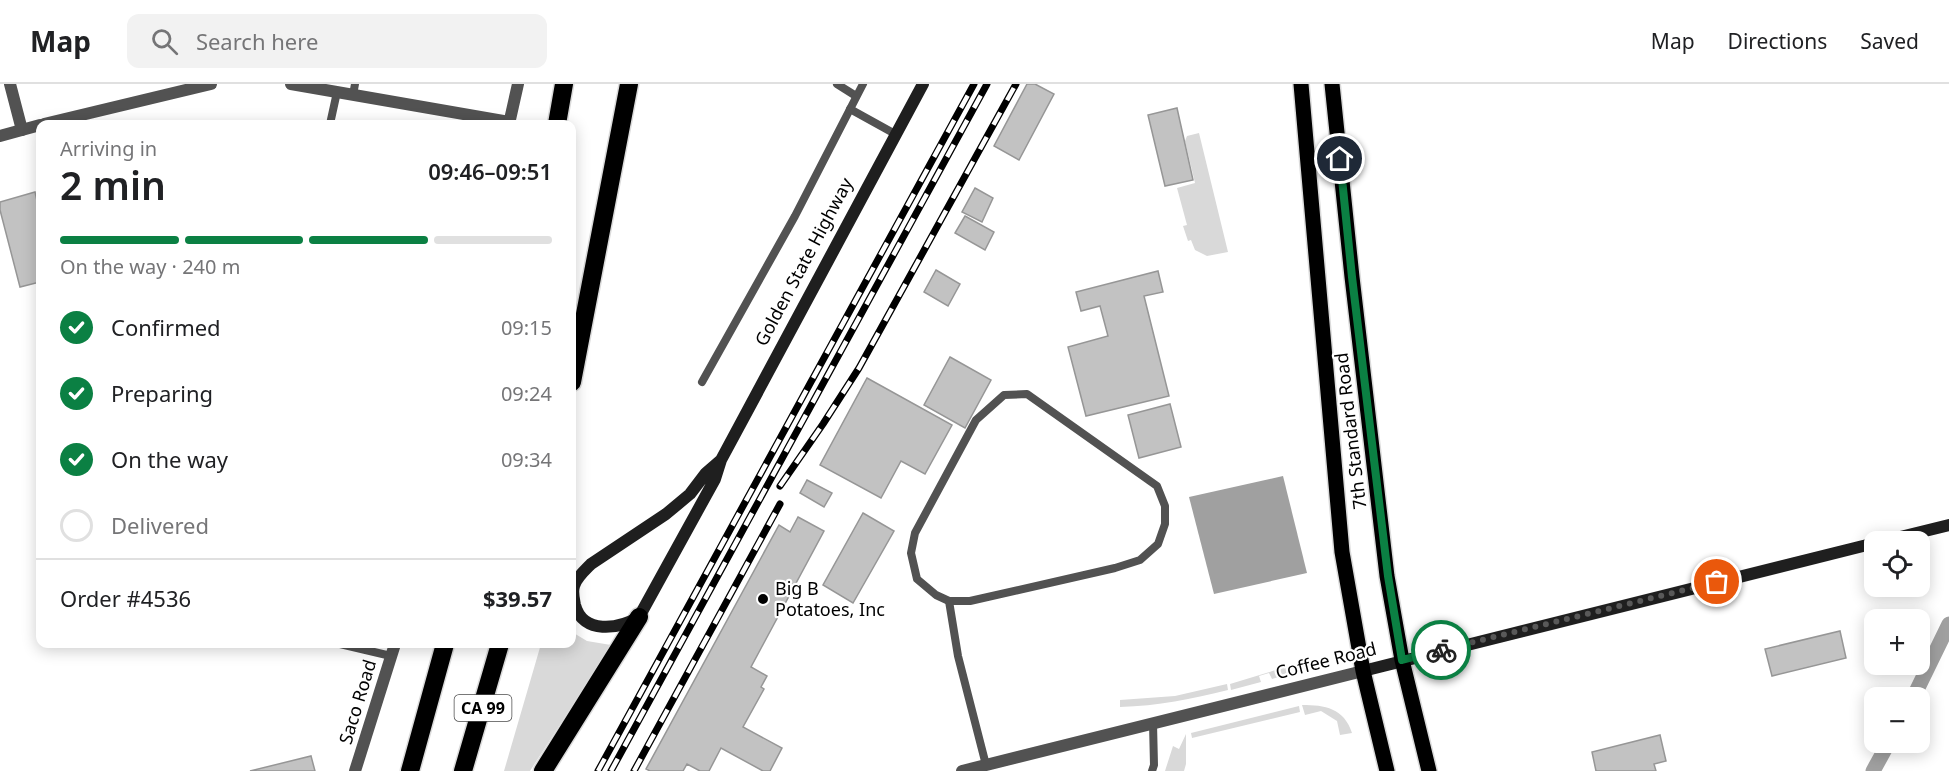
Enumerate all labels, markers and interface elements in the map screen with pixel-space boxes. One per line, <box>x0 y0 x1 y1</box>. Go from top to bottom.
search box <box>127 14 547 68</box>
text: Map <box>30 22 91 60</box>
icon: search <box>148 25 181 58</box>
text: Search here <box>196 26 318 56</box>
text: Map <box>1651 27 1695 55</box>
text: Directions <box>1728 27 1827 55</box>
text: Saved <box>1860 27 1919 55</box>
pin <box>1314 133 1365 184</box>
text: Arriving in <box>60 135 157 162</box>
icon: home <box>1323 142 1356 175</box>
text: 09:46–09:51 <box>428 156 552 186</box>
text: 2 min <box>60 158 166 211</box>
street label: Golden State Highway <box>749 173 858 350</box>
text: On the way · 240 m <box>60 253 240 280</box>
icon: check <box>60 311 93 344</box>
text: Confirmed <box>111 312 221 342</box>
text: 09:15 <box>501 314 552 341</box>
street label: 7th Standard Road <box>1329 352 1372 511</box>
icon: check <box>60 377 93 410</box>
text: Preparing <box>111 378 213 408</box>
text: 09:24 <box>501 380 552 407</box>
icon: check <box>60 443 93 476</box>
text: On the way <box>111 444 228 474</box>
text: 09:34 <box>501 446 552 473</box>
text: Delivered <box>111 510 209 540</box>
map controls <box>1864 531 1930 753</box>
button: locate <box>1864 531 1930 597</box>
pin <box>1691 556 1742 607</box>
icon: bag <box>1700 565 1733 598</box>
place label: Big B Potatoes, Inc <box>775 576 885 621</box>
text: Order #4536 <box>60 583 191 613</box>
text: $39.57 <box>483 583 552 613</box>
marker: Big B Potatoes, Inc <box>756 592 770 606</box>
button: + <box>1864 609 1930 675</box>
courier <box>1411 620 1471 680</box>
icon: bike <box>1425 634 1458 667</box>
street label: Coffee Road <box>1273 636 1379 684</box>
street label: Saco Road <box>333 656 381 747</box>
button: − <box>1864 687 1930 753</box>
road number: CA 99 <box>454 695 512 721</box>

